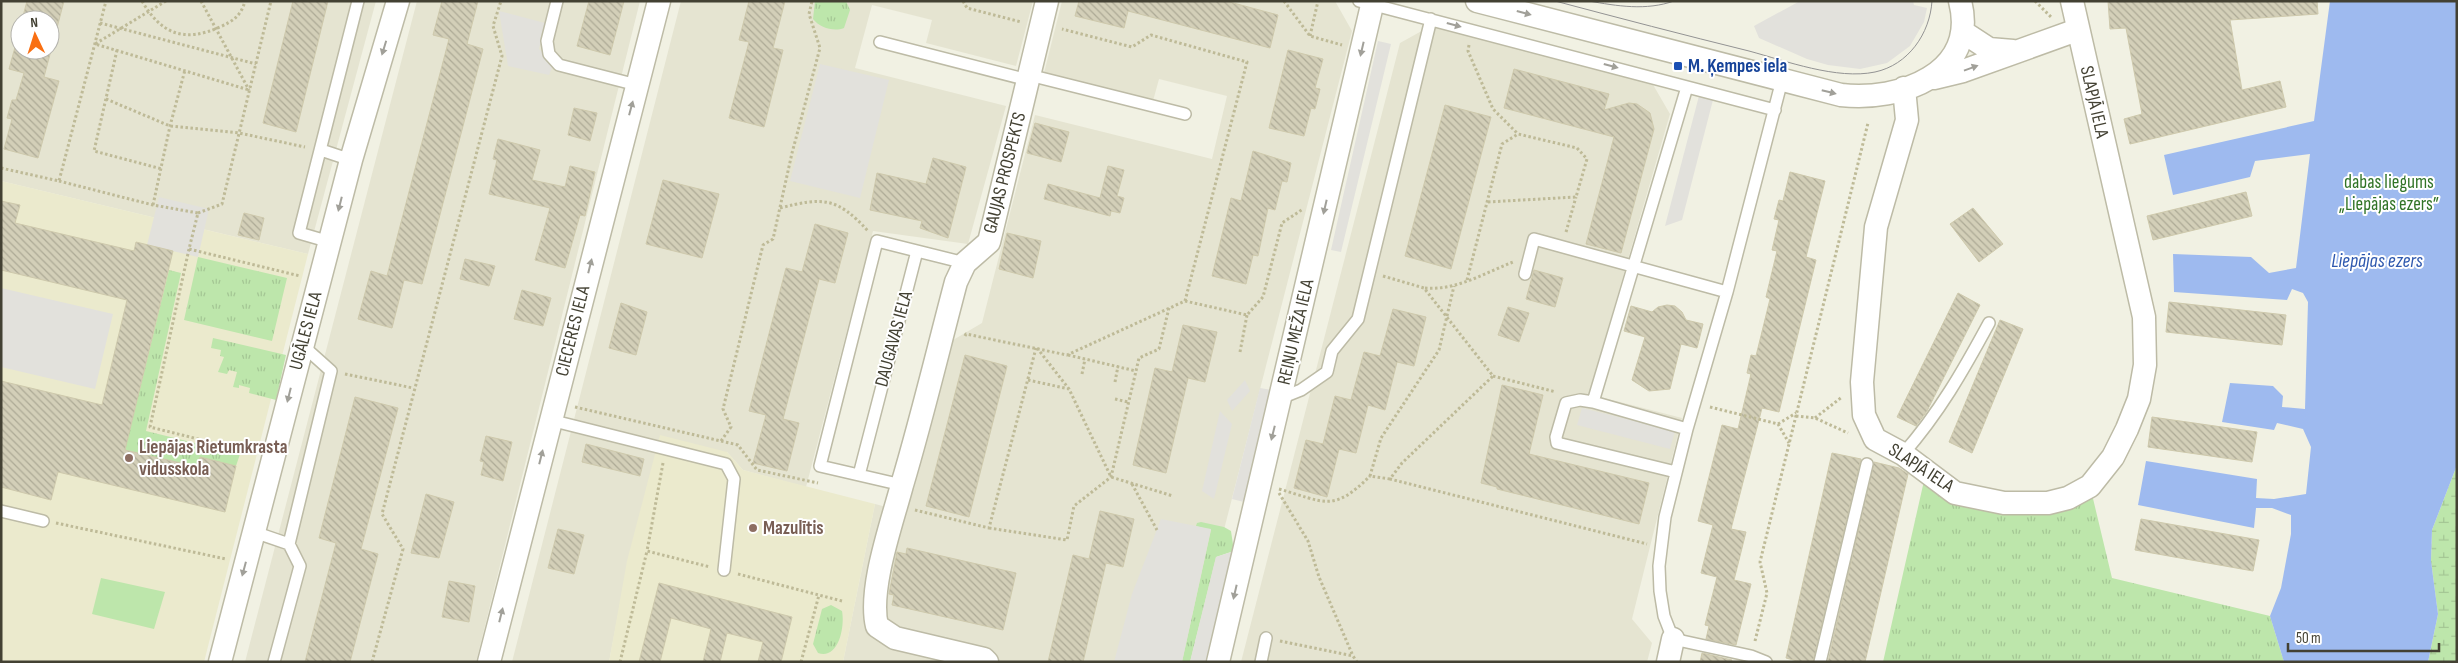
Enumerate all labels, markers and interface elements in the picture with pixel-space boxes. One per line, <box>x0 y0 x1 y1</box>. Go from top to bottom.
north arrow <box>10 10 60 60</box>
one-way arrow <box>1516 10 1531 18</box>
text: N <box>30 14 38 31</box>
one-way arrow <box>1446 21 1461 29</box>
one-way arrow <box>380 41 388 56</box>
one-way arrow <box>1358 41 1366 56</box>
place label: M. Ķempes iela <box>1688 55 1787 78</box>
marker: M. Ķempes iela <box>1672 60 1684 72</box>
one-way arrow <box>1603 63 1618 71</box>
one-way arrow <box>1964 64 1979 72</box>
street label: SLAPJĀ IELA <box>2075 64 2114 141</box>
one-way arrow <box>1822 88 1837 96</box>
one-way arrow <box>627 101 635 116</box>
street label: GAUJAS PROSPEKTS <box>979 110 1031 236</box>
park label: dabas liegums „Liepājas ezers” <box>2339 171 2439 216</box>
one-way arrow <box>336 197 344 212</box>
one-way arrow <box>1321 199 1329 214</box>
water label: Liepājas ezers <box>2331 249 2423 273</box>
one-way arrow <box>586 258 594 273</box>
street label: REIŅU MEŽA IELA <box>1273 276 1320 387</box>
street label: CIECERES IELA <box>551 283 596 379</box>
street label: DAUGAVAS IELA <box>870 288 918 389</box>
street label: UGĀLES IELA <box>285 289 328 373</box>
one-way arrow <box>285 388 293 403</box>
one-way arrow <box>1269 426 1277 441</box>
place label: Liepājas Rietumkrasta vidusskola <box>139 436 287 481</box>
street label: SLAPJĀ IELA <box>1884 438 1959 498</box>
one-way arrow <box>537 450 545 465</box>
marker: Liepājas Rietumkrasta vidusskola <box>123 452 135 464</box>
place label: Mazulītis <box>763 517 824 540</box>
marker: Mazulītis <box>747 522 759 534</box>
one-way arrow <box>240 562 248 577</box>
one-way arrow <box>1231 584 1239 599</box>
one-way arrow <box>497 607 505 622</box>
scale bar <box>2288 620 2439 652</box>
text: 50 m <box>2296 629 2321 648</box>

